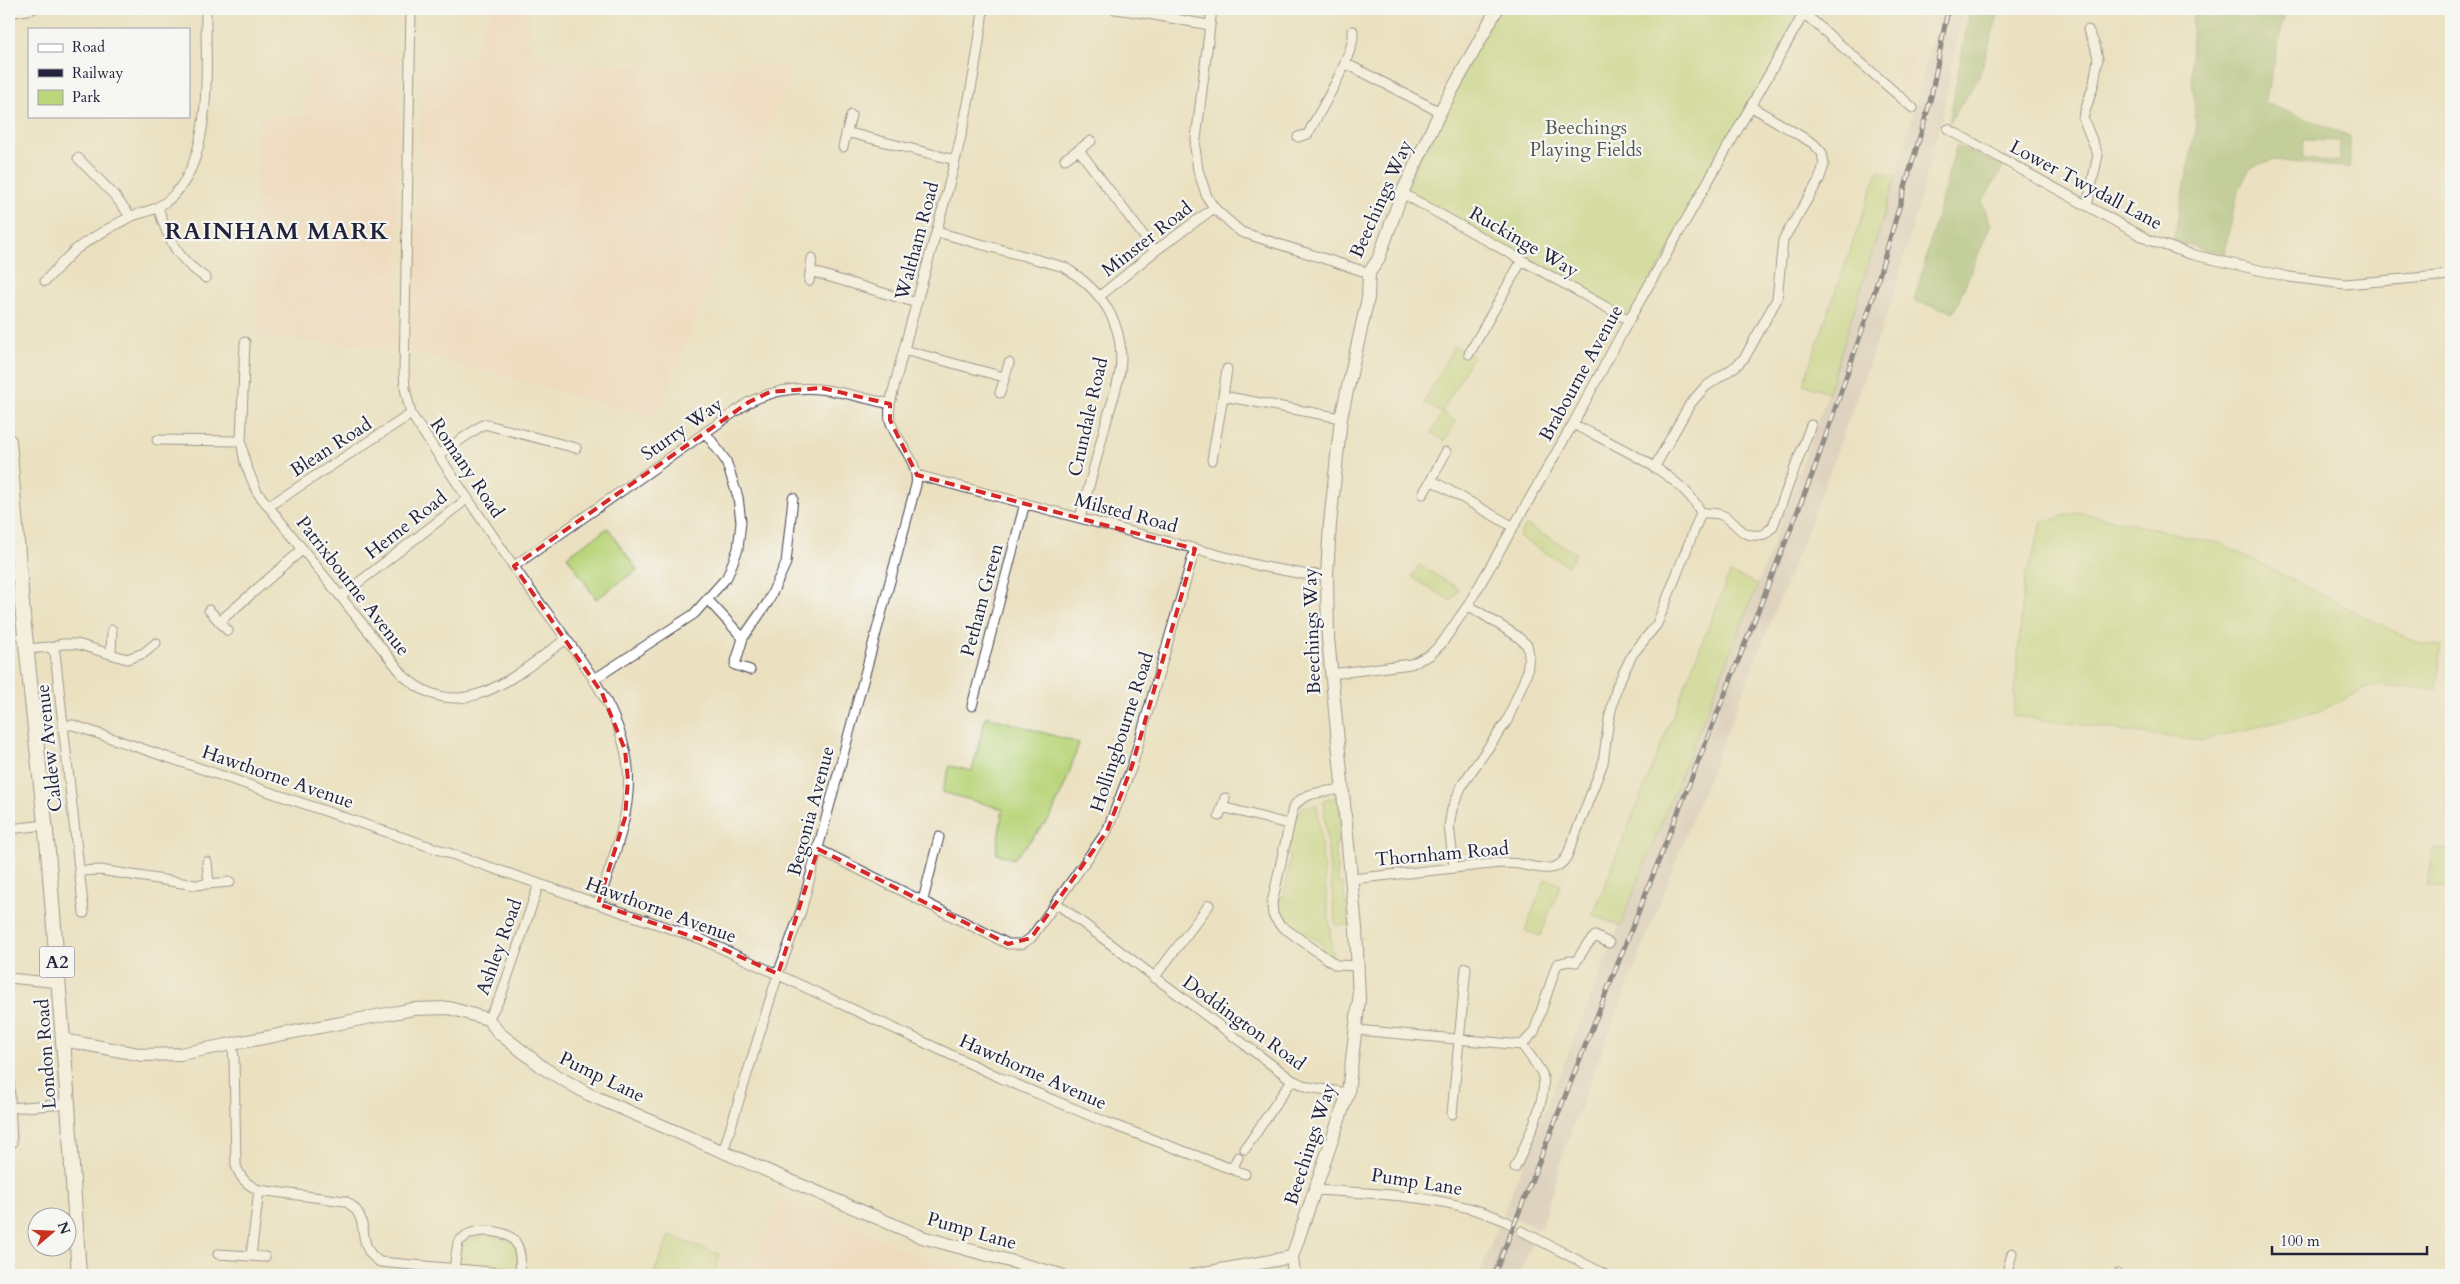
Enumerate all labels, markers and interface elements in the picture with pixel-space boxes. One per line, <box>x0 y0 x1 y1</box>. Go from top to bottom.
legend <box>28 28 190 118</box>
text: Road <box>72 37 105 57</box>
text: Railway <box>72 63 123 83</box>
text: Park <box>72 87 101 107</box>
park label: Beechings Playing Fields <box>1530 115 1642 163</box>
street label: Lower Twydall Lane <box>2005 134 2167 236</box>
street label: Beechings Way <box>1343 136 1419 262</box>
street label: Waltham Road <box>888 179 945 304</box>
street label: Minster Road <box>1096 195 1198 283</box>
street label: Ruckinge Way <box>1465 200 1583 284</box>
district label: RAINHAM MARK <box>164 215 390 248</box>
street label: Brabourne Avenue <box>1533 300 1629 446</box>
street label: Crundale Road <box>1062 355 1114 479</box>
street label: Sturry Way <box>636 391 728 467</box>
street label: Blean Road <box>285 411 377 483</box>
street label: Romany Road <box>424 413 510 523</box>
street label: Herne Road <box>359 485 453 565</box>
street label: Milsted Road <box>1071 487 1181 539</box>
street label: Patrixbourne Avenue <box>290 511 416 661</box>
street label: Petham Green <box>954 541 1010 659</box>
street label: Beechings Way <box>1297 567 1327 695</box>
street label: Hollingbourne Road <box>1084 649 1160 815</box>
street label: Caldew Avenue <box>29 683 69 813</box>
street label: Hawthorne Avenue <box>199 739 357 815</box>
street label: Begonia Avenue <box>781 743 841 879</box>
street label: Thornham Road <box>1374 835 1510 873</box>
street label: Hawthorne Avenue <box>582 871 740 949</box>
street label: Ashley Road <box>470 895 528 999</box>
road number: A2 <box>40 946 74 978</box>
street label: Doddington Road <box>1177 969 1311 1077</box>
street label: London Road <box>29 998 63 1110</box>
street label: Hawthorne Avenue <box>955 1028 1111 1116</box>
street label: Pump Lane <box>555 1045 649 1109</box>
street label: Beechings Way <box>1278 1080 1342 1208</box>
street label: Pump Lane <box>1369 1162 1465 1202</box>
north arrow <box>28 1206 78 1256</box>
street label: Pump Lane <box>924 1206 1020 1256</box>
text: N <box>53 1219 75 1237</box>
scale bar <box>2272 1224 2428 1256</box>
text: 100 m <box>2280 1231 2320 1251</box>

